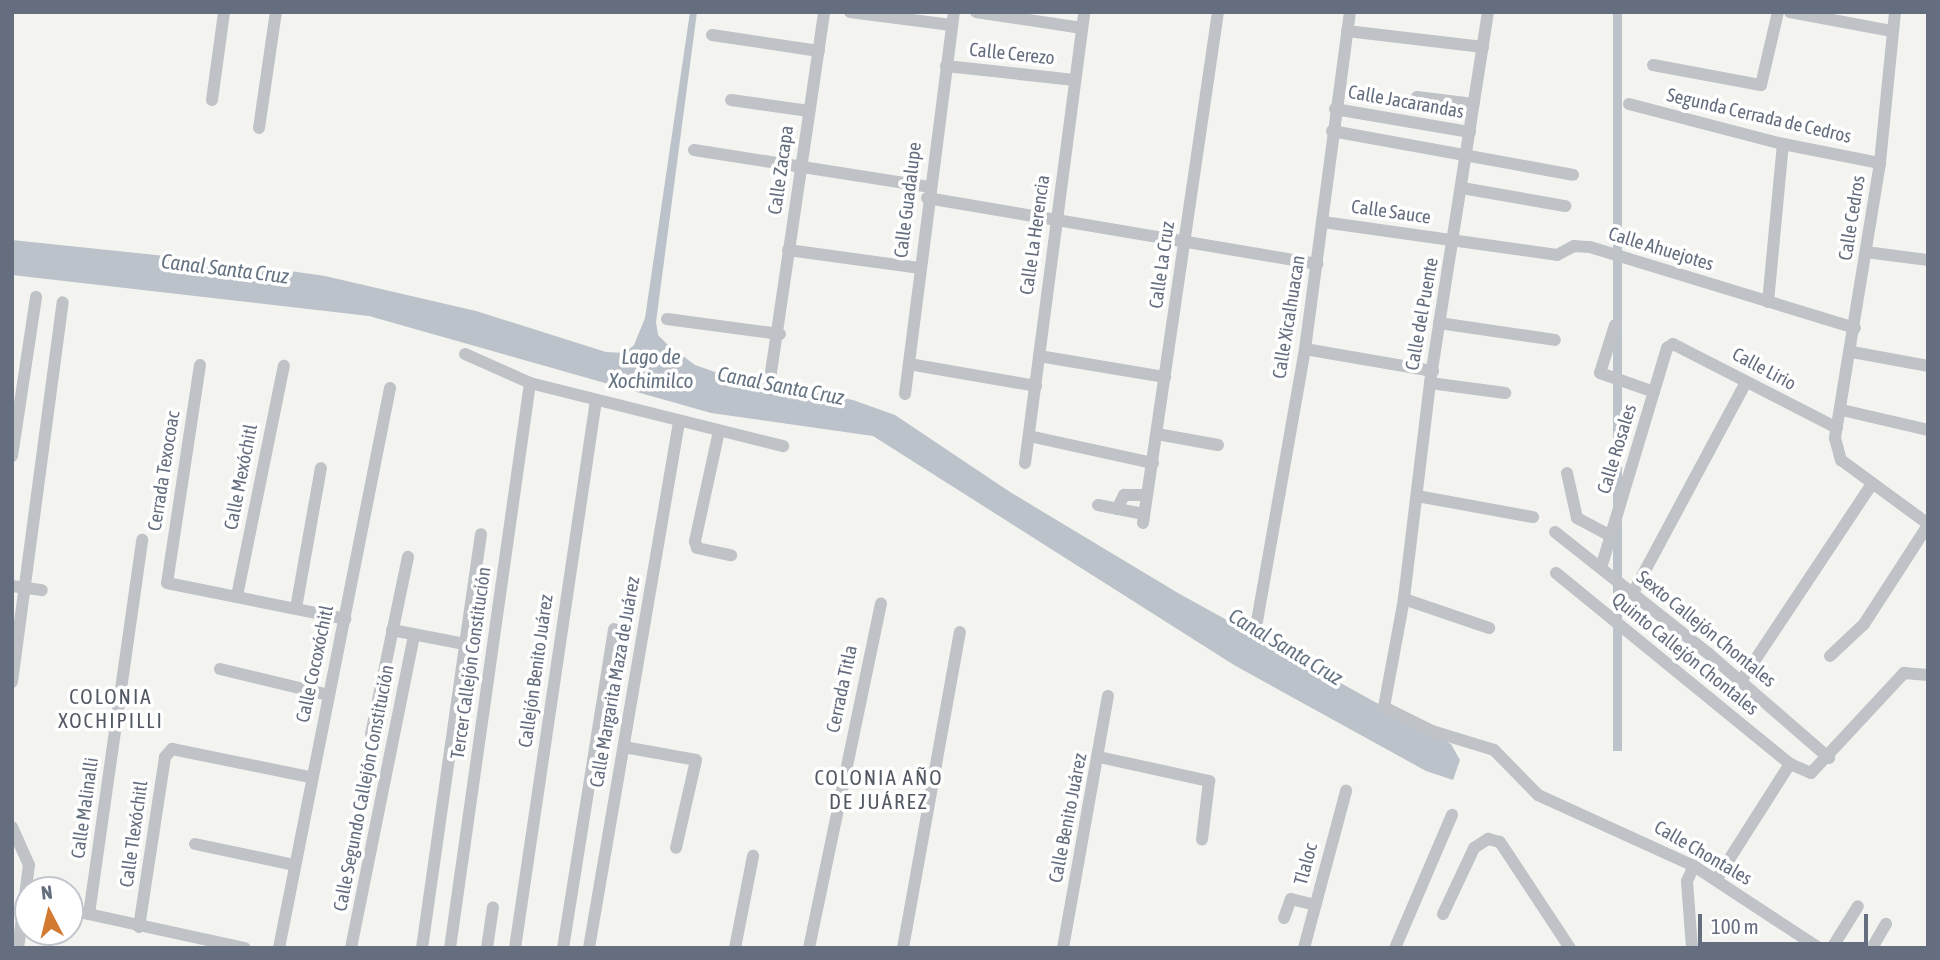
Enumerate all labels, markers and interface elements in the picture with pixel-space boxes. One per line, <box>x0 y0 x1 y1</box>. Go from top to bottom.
street label: Calle Cerezo <box>968 38 1056 70</box>
street label: Calle Jacarandas <box>1346 81 1466 123</box>
street label: Segunda Cerrada de Cedros <box>1665 84 1853 148</box>
street label: Calle Zacapa <box>763 124 799 216</box>
street label: Calle Guadalupe <box>890 141 926 259</box>
street label: Calle La Herencia <box>1015 174 1055 296</box>
street label: Calle Cedros <box>1834 174 1870 262</box>
street label: Calle Sauce <box>1350 195 1432 229</box>
street label: Calle La Cruz <box>1145 220 1179 310</box>
street label: Calle Ahuejotes <box>1606 222 1716 276</box>
water label: Canal Santa Cruz <box>160 248 290 288</box>
street label: Calle Xicalhuacan <box>1268 254 1310 380</box>
street label: Calle del Puente <box>1401 256 1443 372</box>
water label: Lago de Xochimilco <box>609 343 693 393</box>
street label: Calle Lirio <box>1728 343 1800 395</box>
water label: Canal Santa Cruz <box>716 360 846 410</box>
street label: Calle Rosales <box>1593 401 1641 497</box>
street label: Cerrada Texocoac <box>143 409 185 533</box>
street label: Calle Mexóchitl <box>220 422 262 532</box>
street label: Tercer Callejón Constitución <box>446 565 496 761</box>
street label: Sexto Callejón Chontales <box>1632 566 1780 692</box>
street label: Calle Margarita Maza de Juárez <box>585 575 645 789</box>
street label: Quinto Callejón Chontales <box>1607 588 1763 720</box>
street label: Callejón Benito Juárez <box>514 593 558 749</box>
water label: Canal Santa Cruz <box>1225 602 1347 690</box>
street label: Calle Cocoxóchitl <box>291 603 339 725</box>
street label: Cerrada Titla <box>822 643 862 735</box>
street label: Calle Segundo Callejón Constitución <box>329 663 399 913</box>
district label: COLONIA XOCHIPILLI <box>59 683 163 733</box>
street label: Calle Benito Juárez <box>1044 751 1092 885</box>
street label: Calle Malinalli <box>67 756 103 860</box>
district label: COLONIA AÑO DE JUÁREZ <box>816 764 942 814</box>
street label: Calle Tlexóchitl <box>115 779 153 889</box>
street label: Calle Chontales <box>1650 816 1756 890</box>
street label: Tlaloc <box>1289 840 1323 888</box>
north arrow <box>14 876 84 946</box>
text: N <box>40 881 54 904</box>
scale bar <box>1702 900 1872 944</box>
text: 100 m <box>1711 914 1759 938</box>

